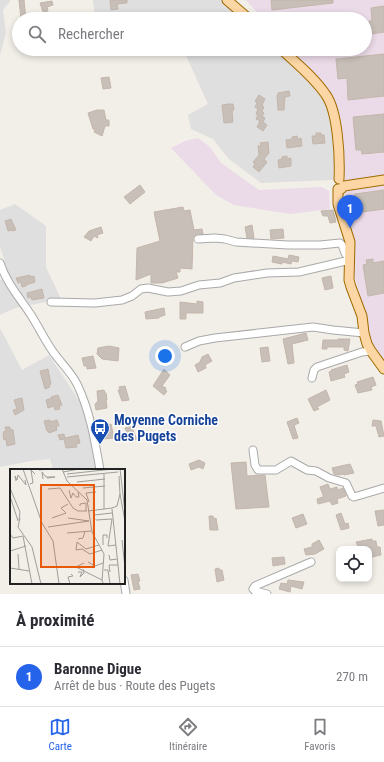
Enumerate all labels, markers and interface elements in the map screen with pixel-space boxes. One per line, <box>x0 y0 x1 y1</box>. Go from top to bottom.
search box <box>12 12 372 56</box>
icon: search <box>26 23 48 45</box>
text: Rechercher <box>58 25 124 43</box>
pin: 1 <box>337 195 363 228</box>
your location <box>155 346 175 366</box>
place label: Moyenne Corniche des Pugets <box>114 412 218 444</box>
bus stop icon: Moyenne Corniche des Pugets <box>89 417 111 445</box>
inset map <box>10 469 125 584</box>
map controls <box>336 546 372 582</box>
button: locate <box>336 546 372 582</box>
text: À proximité <box>16 610 94 630</box>
text: Baronne Digue <box>54 660 141 678</box>
text: 1 <box>26 669 32 684</box>
text: 270 m <box>336 669 368 684</box>
text: Arrêt de bus · Route des Pugets <box>54 678 215 693</box>
tab: Carte <box>48 716 72 753</box>
tab: Itinéraire <box>169 716 207 753</box>
tab: Favoris <box>304 716 336 753</box>

